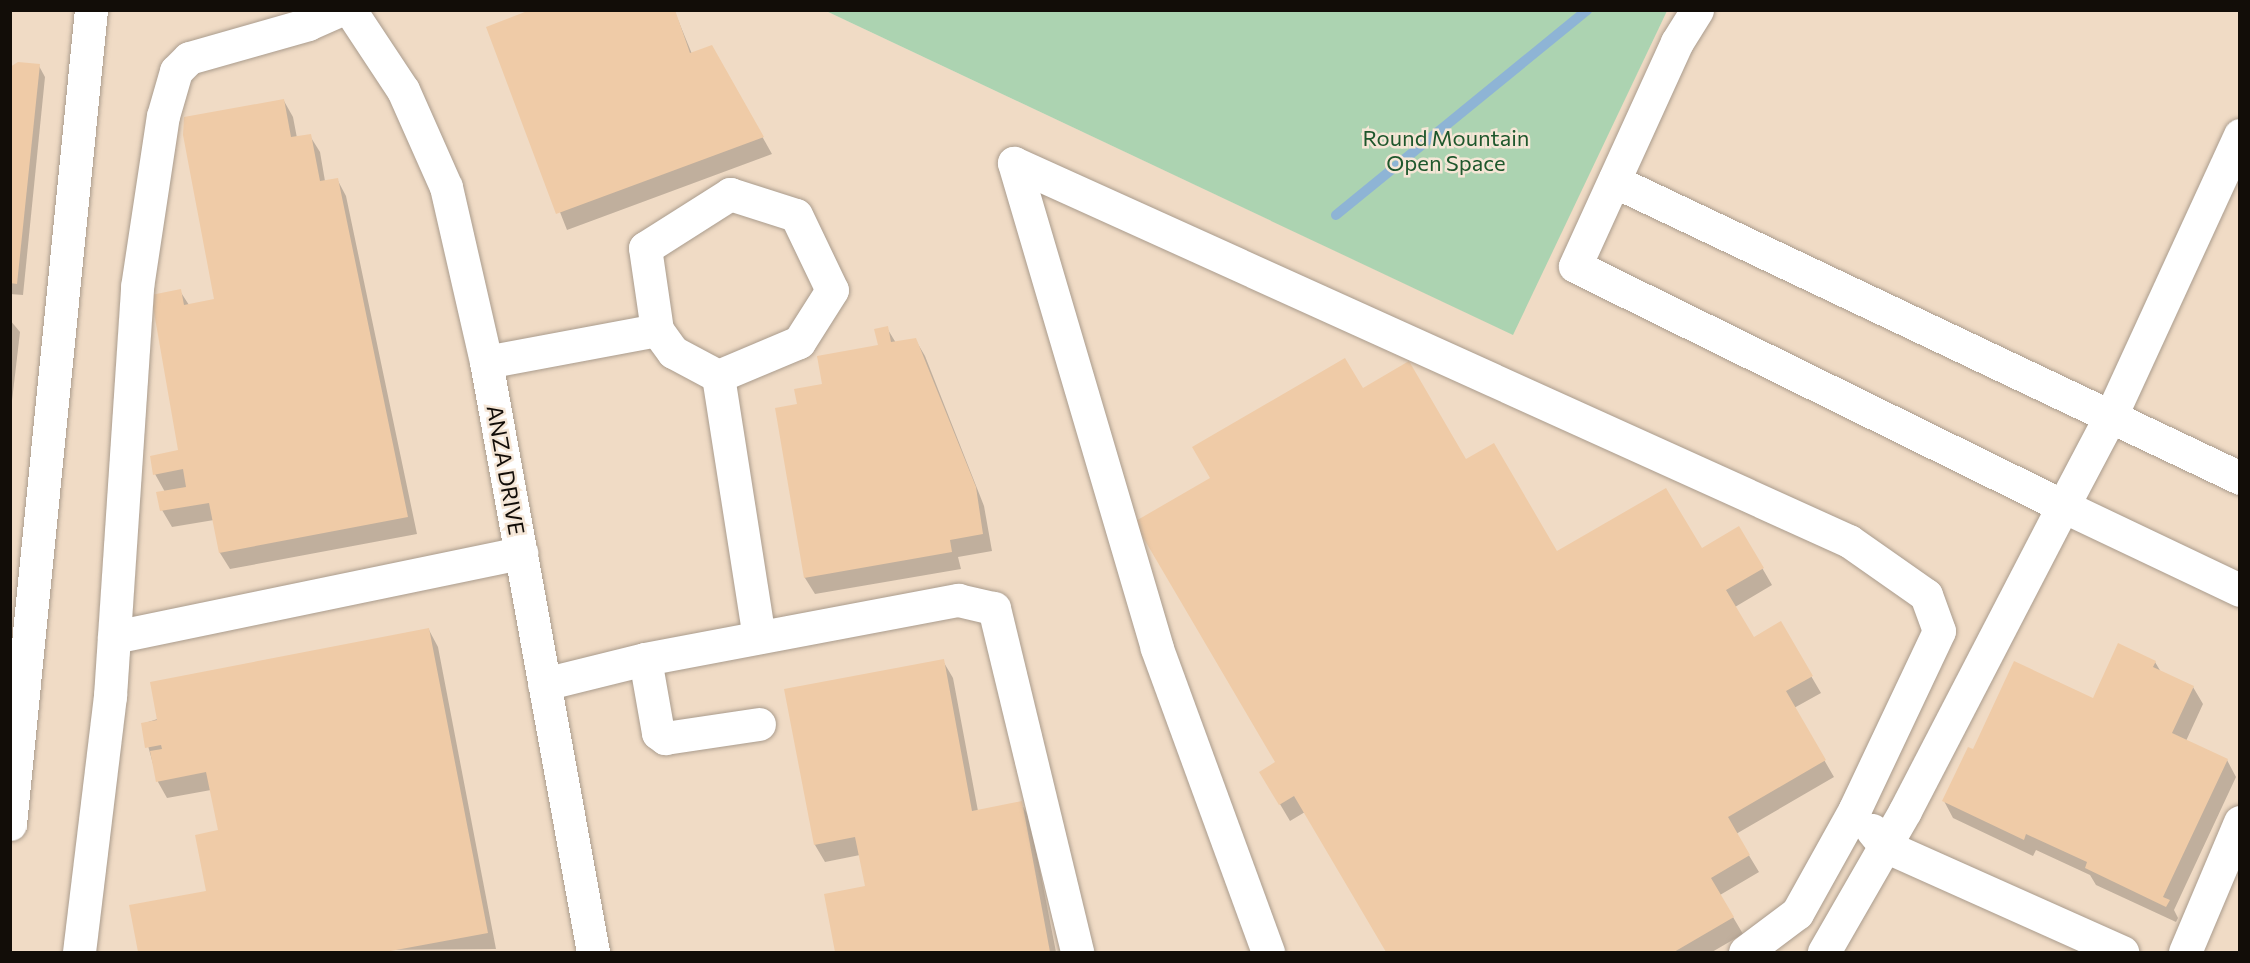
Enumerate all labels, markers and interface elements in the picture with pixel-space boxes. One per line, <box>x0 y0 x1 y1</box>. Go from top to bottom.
park label: Round Mountain Open Space <box>1363 124 1529 176</box>
street label: ANZA DRIVE <box>482 403 530 537</box>

